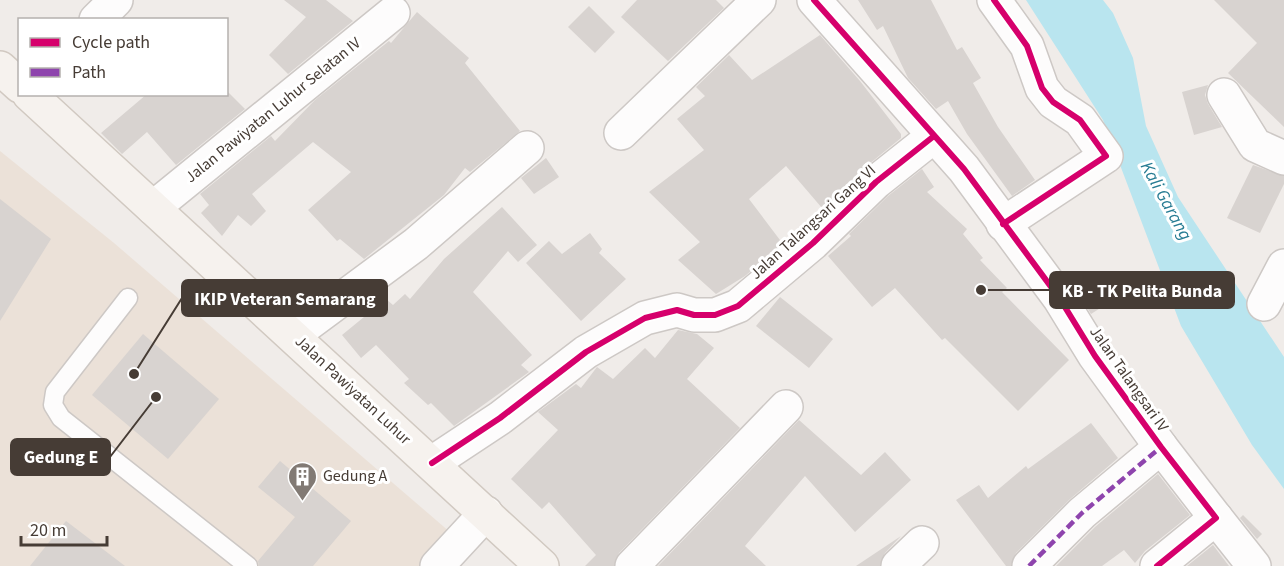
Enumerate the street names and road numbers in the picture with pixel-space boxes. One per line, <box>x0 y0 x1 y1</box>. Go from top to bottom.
street label: Jalan Pawiyatan Luhur Selatan IV <box>181 32 366 188</box>
street label: Jalan Talangsari Gang VI <box>745 160 881 284</box>
street label: Jalan Talangsari IV <box>1084 322 1174 437</box>
street label: Jalan Pawiyatan Luhur <box>290 330 416 450</box>

